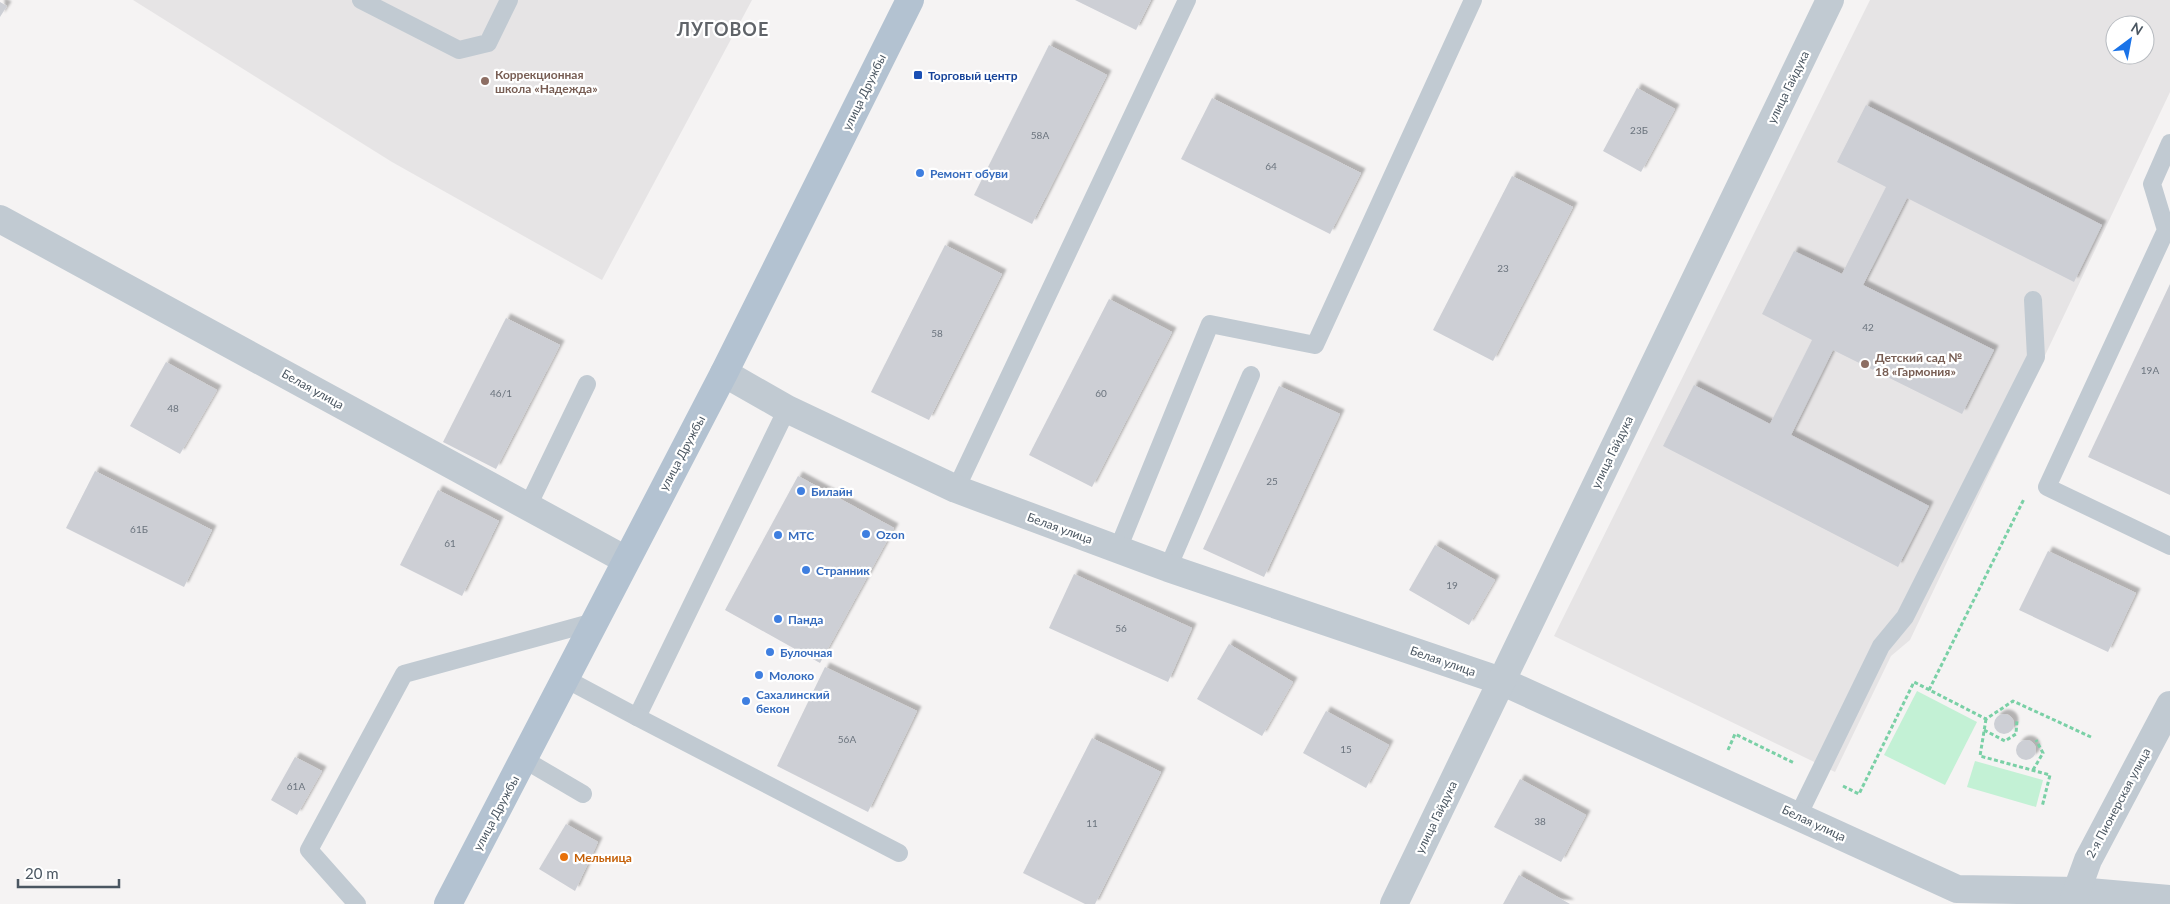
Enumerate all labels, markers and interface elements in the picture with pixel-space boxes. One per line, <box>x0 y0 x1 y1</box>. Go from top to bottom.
north arrow <box>2105 15 2155 65</box>
district label: ЛУГОВОЕ <box>676 18 769 40</box>
text: N <box>2128 18 2146 39</box>
street label: улица Гайдука <box>1764 48 1812 126</box>
street label: улица Дружбы <box>839 51 889 133</box>
place label: Коррекционная школа «Надежда» <box>495 67 598 96</box>
place label: Торговый центр <box>928 68 1018 83</box>
marker: Торговый центр <box>912 69 924 81</box>
marker: Коррекционная школа «Надежда» <box>479 75 491 87</box>
house number: 23Б <box>1630 124 1648 136</box>
house number: 58А <box>1031 129 1049 141</box>
house number: 64 <box>1265 160 1277 172</box>
place label: Ремонт обуви <box>930 166 1008 181</box>
marker: Ремонт обуви <box>914 167 926 179</box>
house number: 23 <box>1497 262 1509 274</box>
house number: 42 <box>1862 321 1874 333</box>
house number: 58 <box>931 327 943 339</box>
place label: Детский сад № 18 «Гармония» <box>1875 350 1962 379</box>
marker: Детский сад № 18 «Гармония» <box>1859 358 1871 370</box>
house number: 19А <box>2141 364 2159 376</box>
street label: Белая улица <box>279 366 347 412</box>
house number: 46/1 <box>490 387 512 399</box>
house number: 60 <box>1095 387 1107 399</box>
house number: 48 <box>167 402 179 414</box>
street label: улица Дружбы <box>656 413 708 493</box>
street label: улица Гайдука <box>1588 413 1636 491</box>
house number: 25 <box>1266 475 1278 487</box>
place label: Билайн <box>811 484 853 499</box>
marker: Билайн <box>795 485 807 497</box>
street label: Белая улица <box>1025 509 1095 547</box>
house number: 61Б <box>130 523 148 535</box>
place label: Ozon <box>876 527 905 542</box>
place label: МТС <box>788 528 814 543</box>
marker: Ozon <box>860 528 872 540</box>
marker: МТС <box>772 529 784 541</box>
house number: 61 <box>444 537 456 549</box>
place label: Странник <box>816 563 870 578</box>
marker: Странник <box>800 564 812 576</box>
house number: 19 <box>1446 579 1458 591</box>
place label: Панда <box>788 612 823 627</box>
marker: Панда <box>772 613 784 625</box>
house number: 56 <box>1115 622 1127 634</box>
street label: Белая улица <box>1408 643 1478 679</box>
place label: Булочная <box>780 645 832 660</box>
marker: Булочная <box>764 646 776 658</box>
place label: Молоко <box>769 668 814 683</box>
marker: Молоко <box>753 669 765 681</box>
place label: Сахалинский бекон <box>756 687 830 716</box>
marker: Сахалинский бекон <box>740 695 752 707</box>
house number: 56А <box>838 733 856 745</box>
house number: 15 <box>1340 743 1352 755</box>
street label: 2-я Пионерская улица <box>2083 745 2153 861</box>
street label: улица Дружбы <box>470 773 522 853</box>
street label: улица Гайдука <box>1412 778 1460 856</box>
house number: 61А <box>287 780 305 792</box>
street label: Белая улица <box>1780 802 1848 844</box>
house number: 38 <box>1534 815 1546 827</box>
house number: 11 <box>1086 817 1098 829</box>
place label: Мельница <box>574 850 632 865</box>
marker: Мельница <box>558 851 570 863</box>
scale bar <box>18 856 119 888</box>
text: 20 m <box>25 864 59 882</box>

